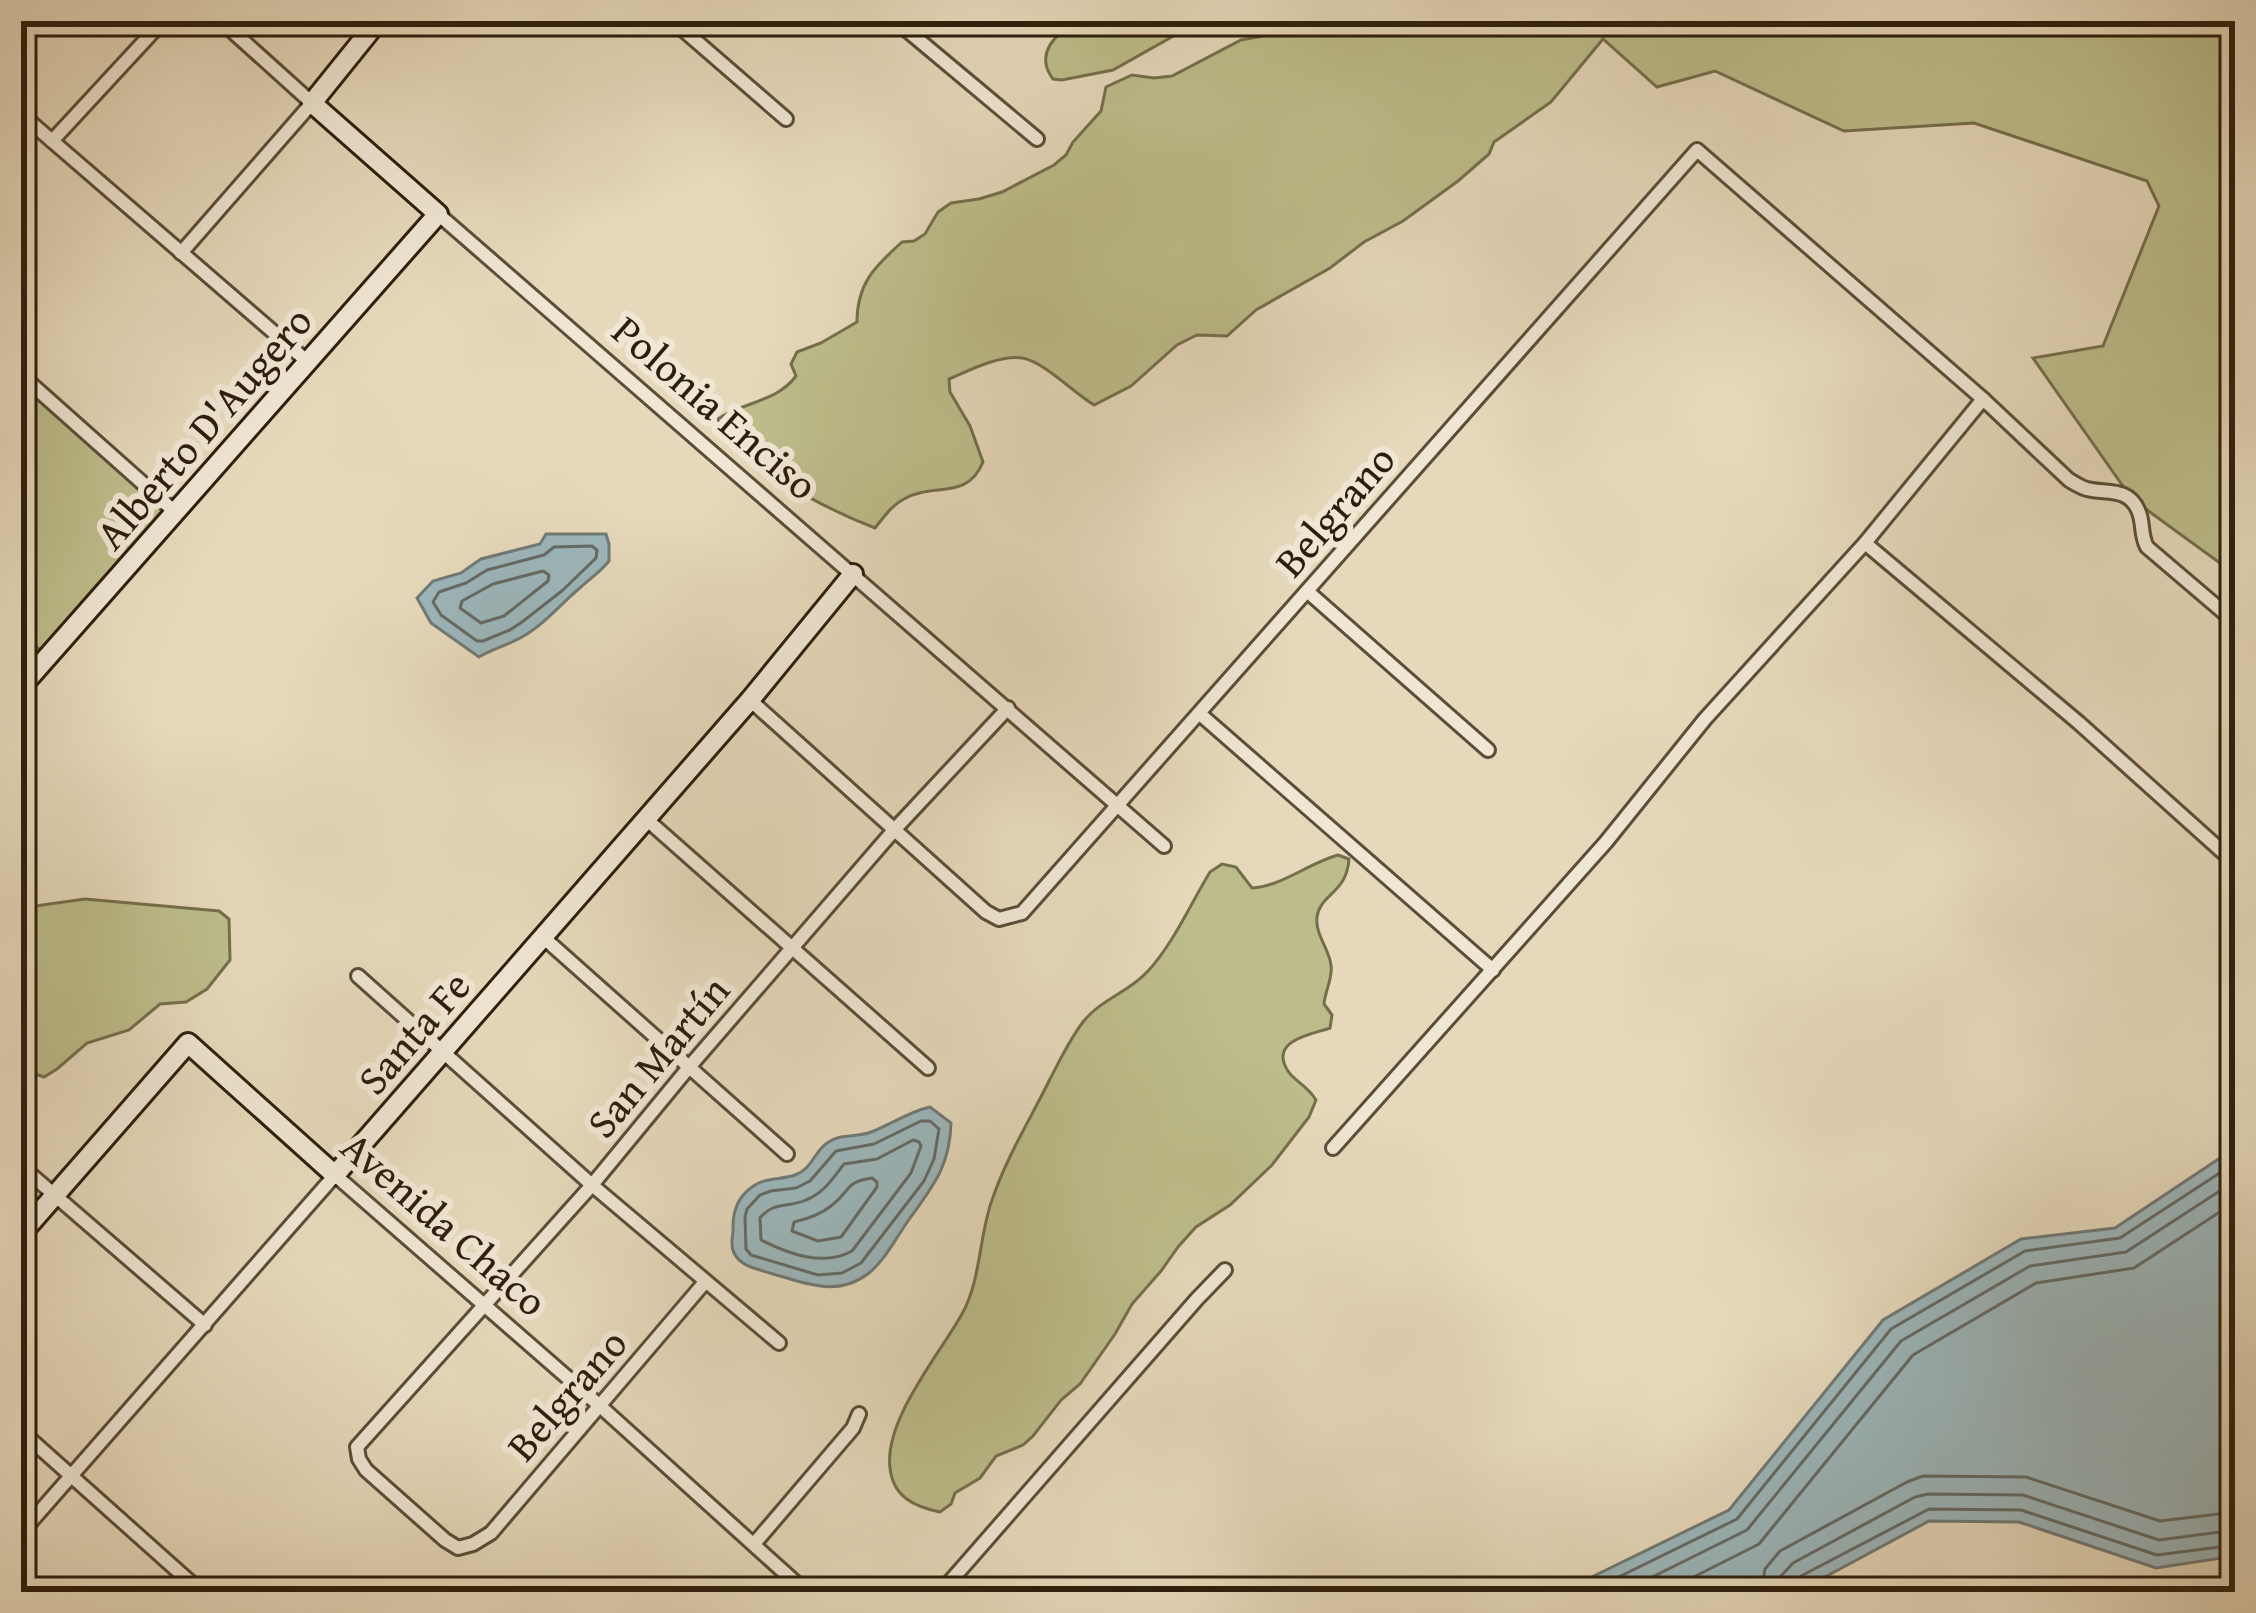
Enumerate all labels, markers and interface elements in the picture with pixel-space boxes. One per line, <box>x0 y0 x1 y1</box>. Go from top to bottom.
street label: Alberto D'Augero <box>80 292 326 562</box>
street label: Polonia Enciso <box>600 300 832 514</box>
street label: Belgrano <box>1259 430 1409 590</box>
street label: Santa Fe <box>342 957 484 1107</box>
street label: San Martín <box>571 961 743 1150</box>
street label: Avenida Chaco <box>328 1116 562 1330</box>
street label: Belgrano <box>491 1314 641 1474</box>

